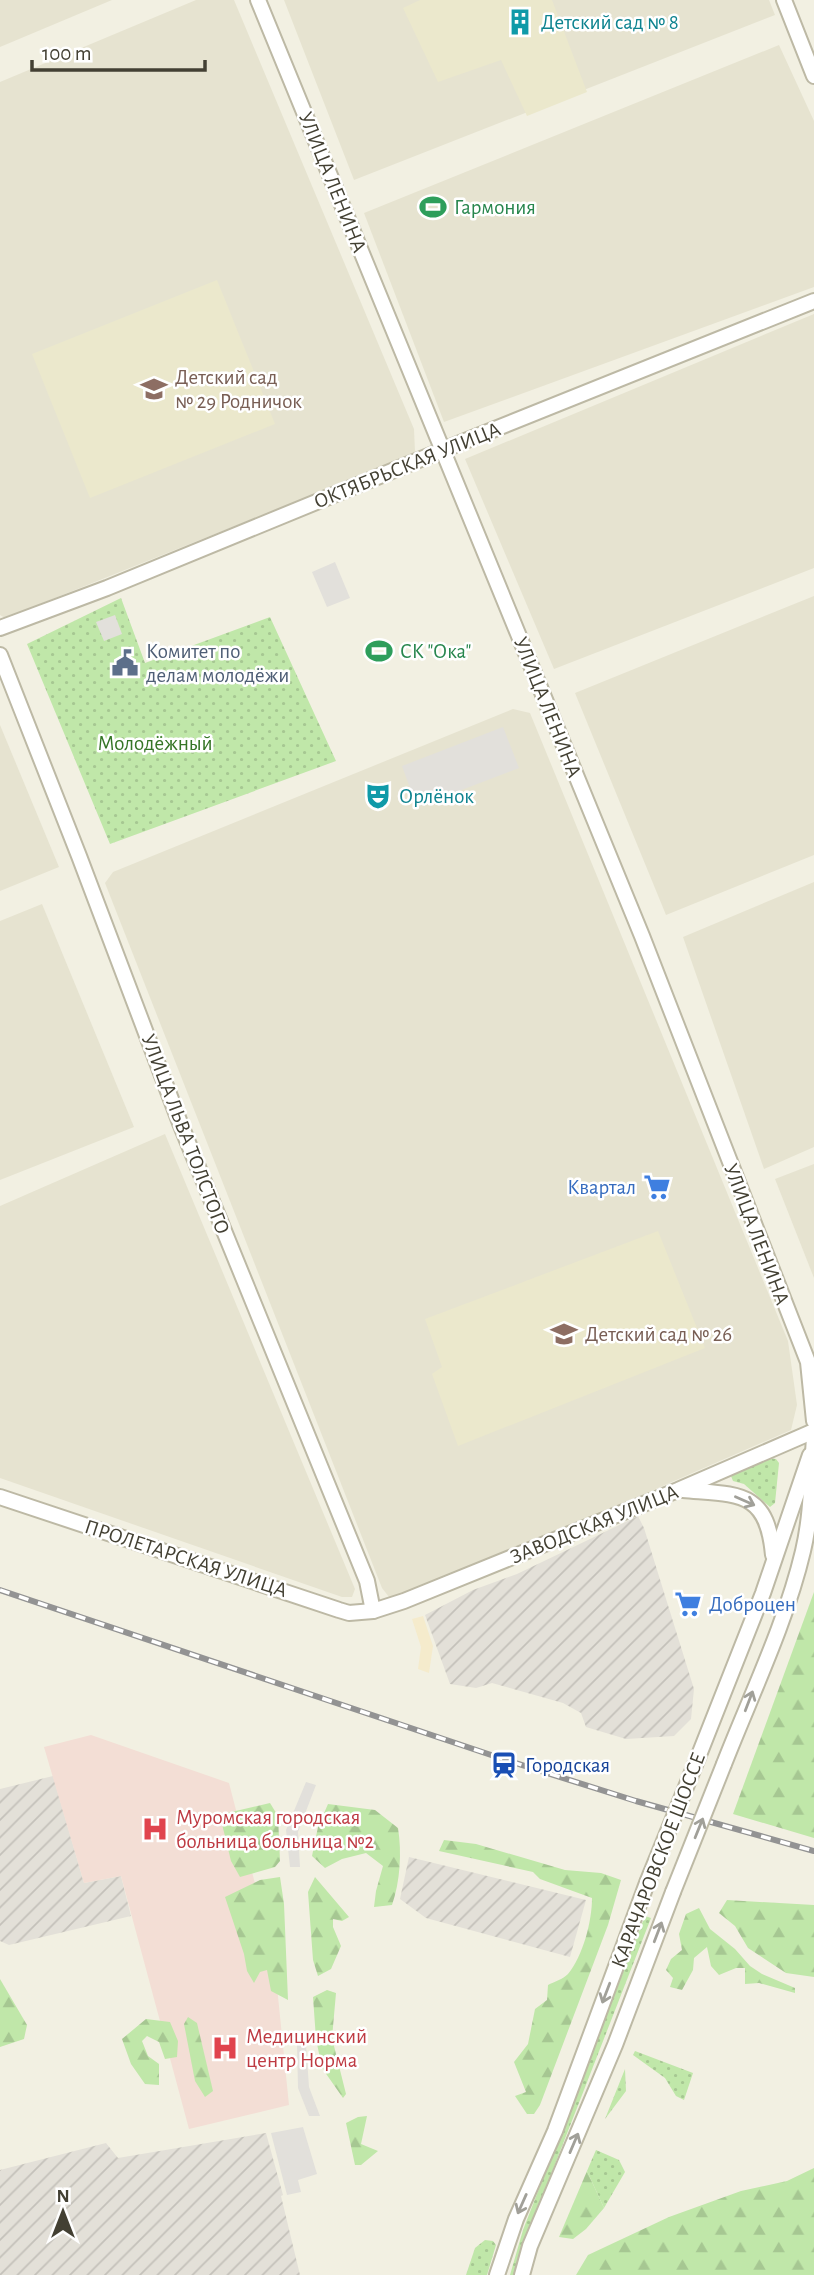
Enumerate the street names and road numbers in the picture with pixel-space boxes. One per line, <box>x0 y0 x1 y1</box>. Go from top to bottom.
street label: УЛИЦА ЛЕНИНА <box>295 109 370 255</box>
street label: ОКТЯБРЬСКАЯ УЛИЦА <box>311 418 504 513</box>
street label: УЛИЦА ЛЕНИНА <box>510 634 585 780</box>
street label: УЛИЦА ЛЬВА ТОЛСТОГО <box>138 1031 233 1237</box>
street label: УЛИЦА ЛЕНИНА <box>720 1161 793 1308</box>
street label: ЗАВОДСКАЯ УЛИЦА <box>507 1481 681 1568</box>
street label: ПРОЛЕТАРСКАЯ УЛИЦА <box>82 1516 290 1601</box>
street label: КАРАЧАРОВСКОЕ ШОССЕ <box>608 1750 709 1971</box>

